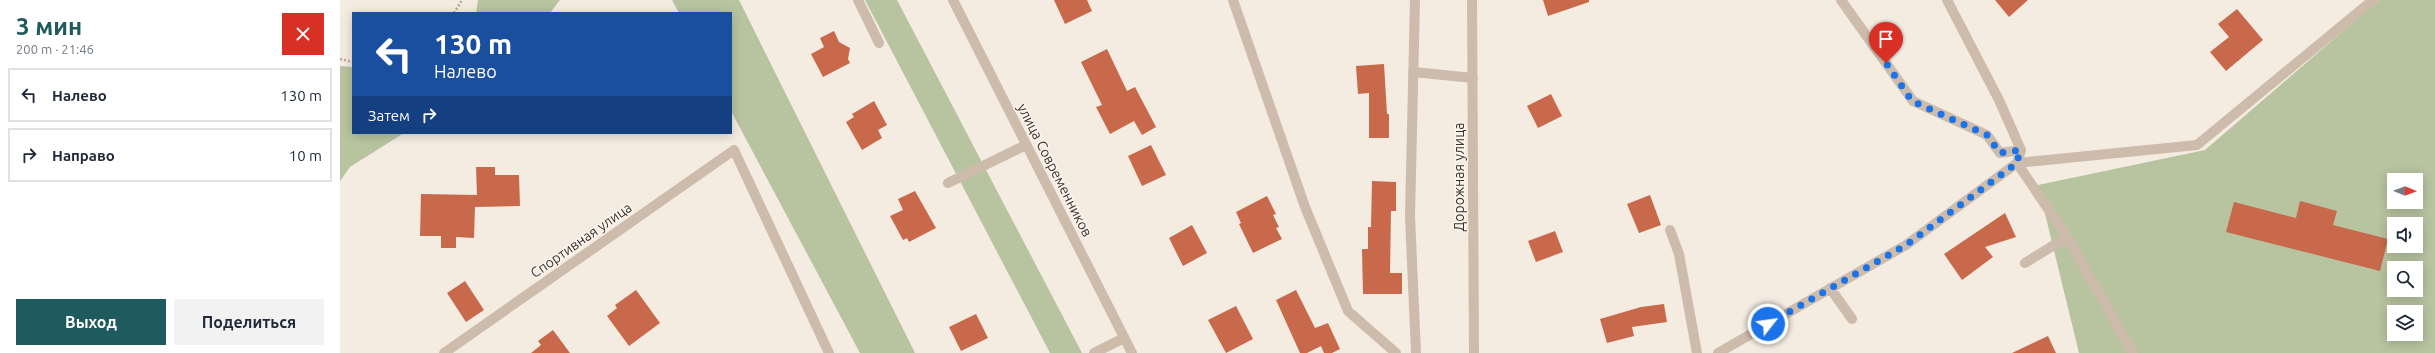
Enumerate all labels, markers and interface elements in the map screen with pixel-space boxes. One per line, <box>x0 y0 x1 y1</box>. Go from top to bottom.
text: 3 мин <box>16 13 82 40</box>
button: close <box>282 13 324 55</box>
pin <box>1869 22 1903 63</box>
icon: left <box>368 28 420 80</box>
text: 130 m <box>434 28 512 59</box>
icon: arrive <box>1875 28 1897 50</box>
text: 200 m · 21:46 <box>16 42 94 56</box>
text: Налево <box>434 61 497 81</box>
icon: left <box>18 84 40 106</box>
text: Налево <box>52 87 107 104</box>
text: 130 m <box>280 87 322 104</box>
street label: улица Современников <box>1014 101 1096 239</box>
icon: right <box>418 104 440 126</box>
text: Затем <box>368 107 410 124</box>
street label: Дорожная улица <box>1451 123 1467 231</box>
icon: right <box>18 144 40 166</box>
text: Направо <box>52 147 115 164</box>
text: 10 m <box>289 147 322 164</box>
north arrow <box>2387 173 2423 209</box>
map controls <box>2387 173 2423 341</box>
street label: Спортивная улица <box>527 199 635 281</box>
button: sound <box>2387 217 2423 253</box>
button: search <box>2387 261 2423 297</box>
button: Выход <box>16 299 166 345</box>
button: Поделиться <box>174 299 324 345</box>
position arrow <box>1747 303 1789 345</box>
button: layers <box>2387 305 2423 341</box>

